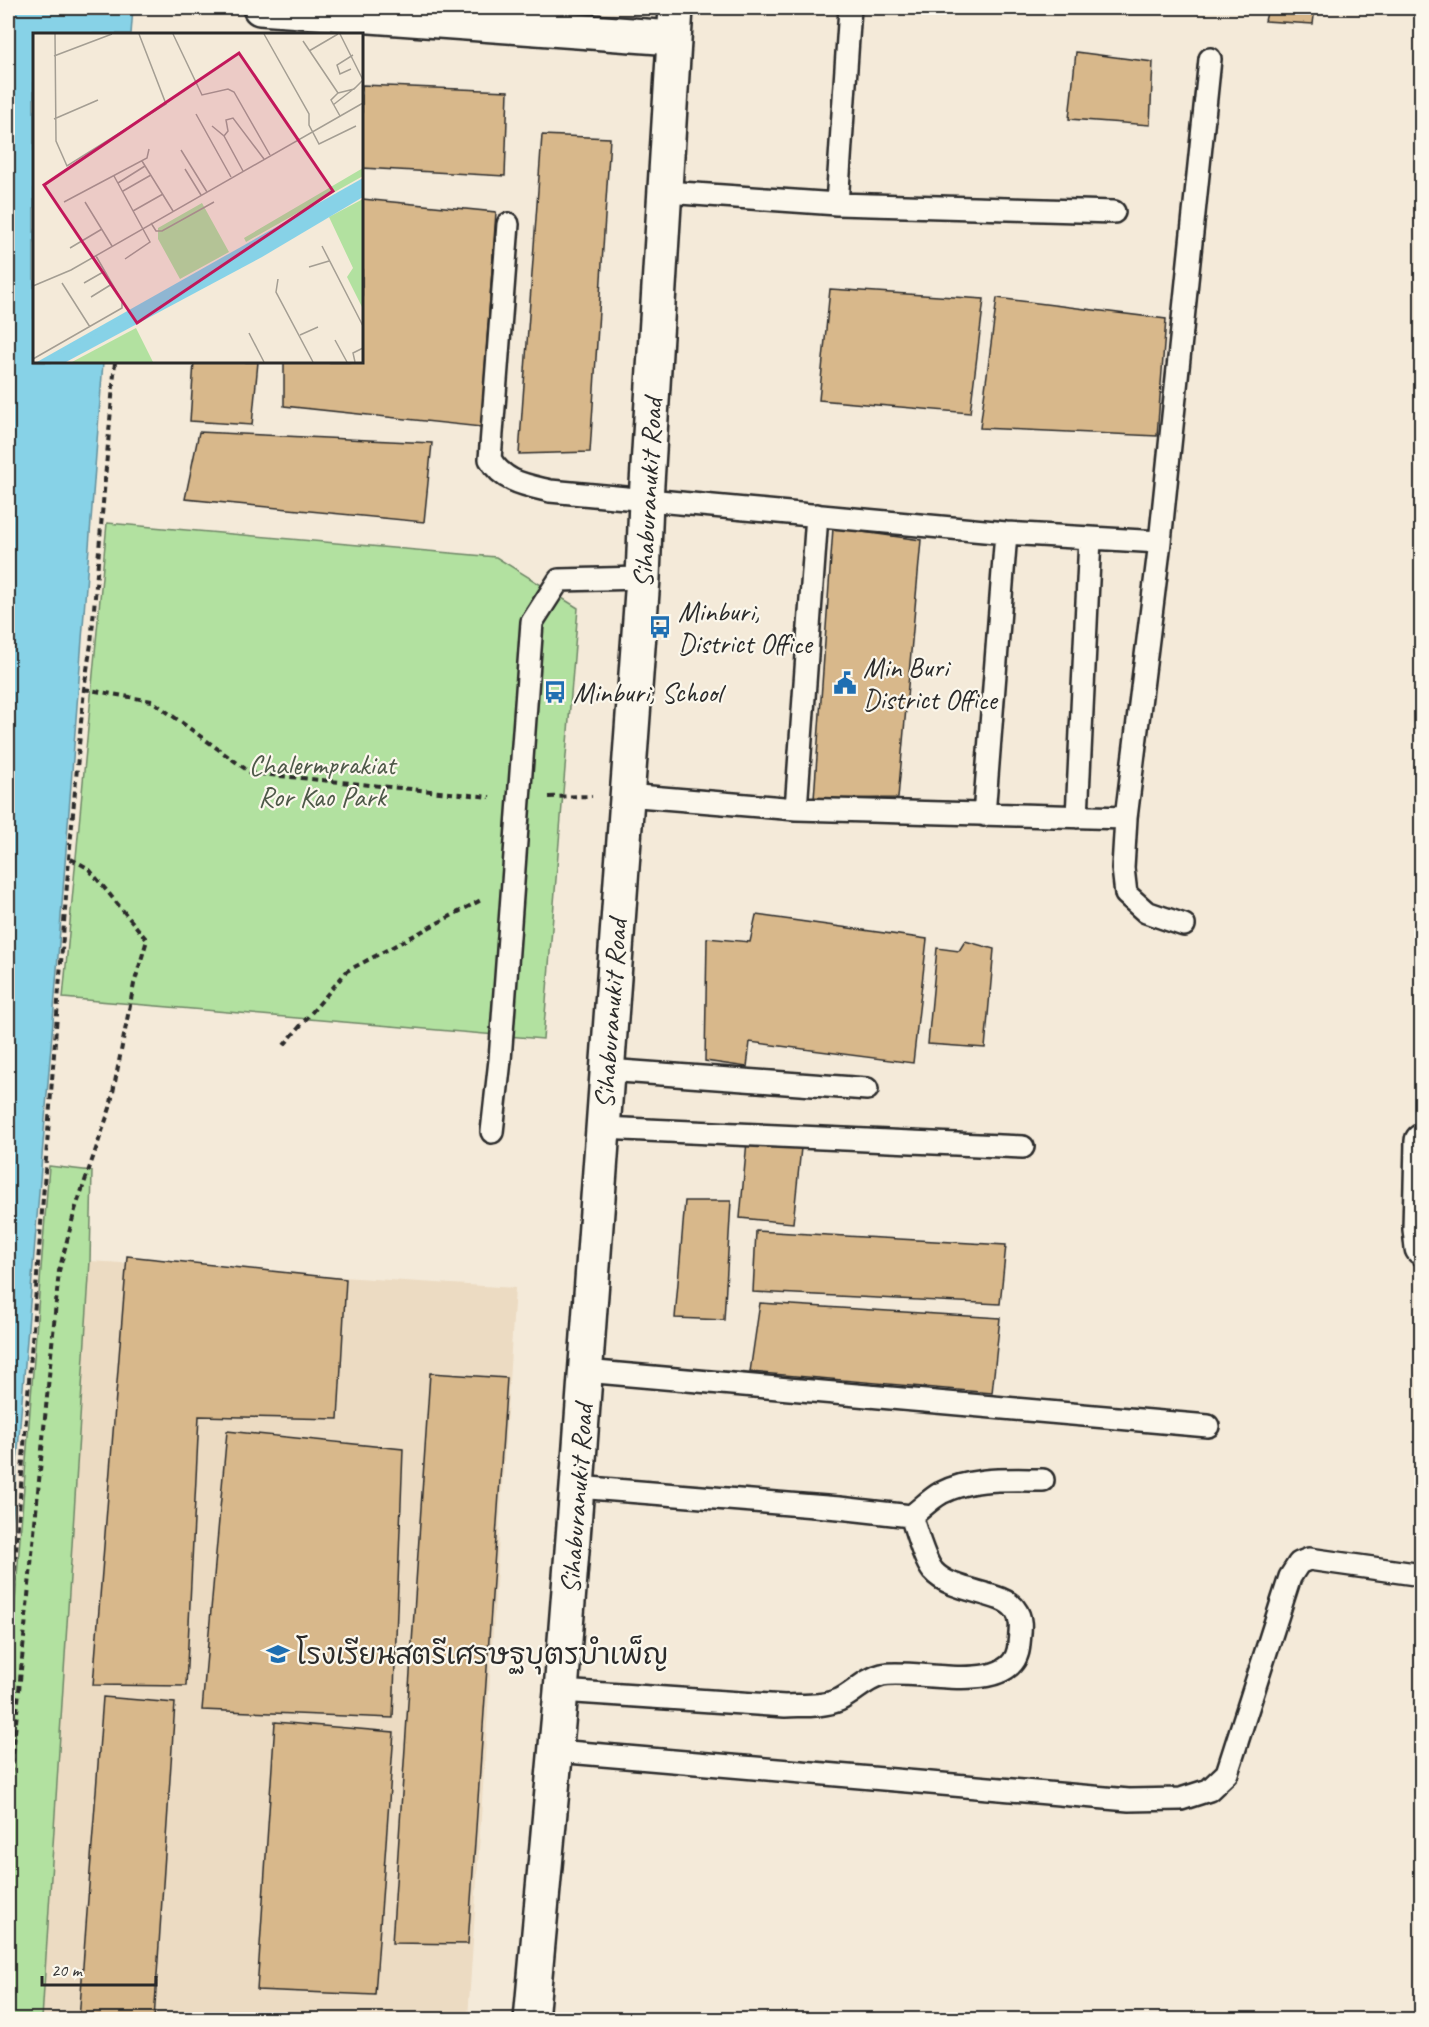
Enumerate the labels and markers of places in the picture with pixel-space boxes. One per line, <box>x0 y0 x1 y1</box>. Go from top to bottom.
place label: Minburi, District Office <box>678 594 814 661</box>
bus stop icon: Minburi, District Office <box>647 614 673 640</box>
place label: Min Buri District Office <box>863 650 999 717</box>
public building icon: Min Buri District Office <box>832 670 858 696</box>
place label: Minburi, School <box>573 675 727 710</box>
bus stop icon: Minburi, School <box>542 679 568 705</box>
place label: โรงเรียนสตรีเศรษฐบุตรบำเพ็ญ <box>296 1635 668 1675</box>
school or university icon: โรงเรียนสตรีเศรษฐบุตรบำเพ็ญ <box>265 1641 291 1667</box>

